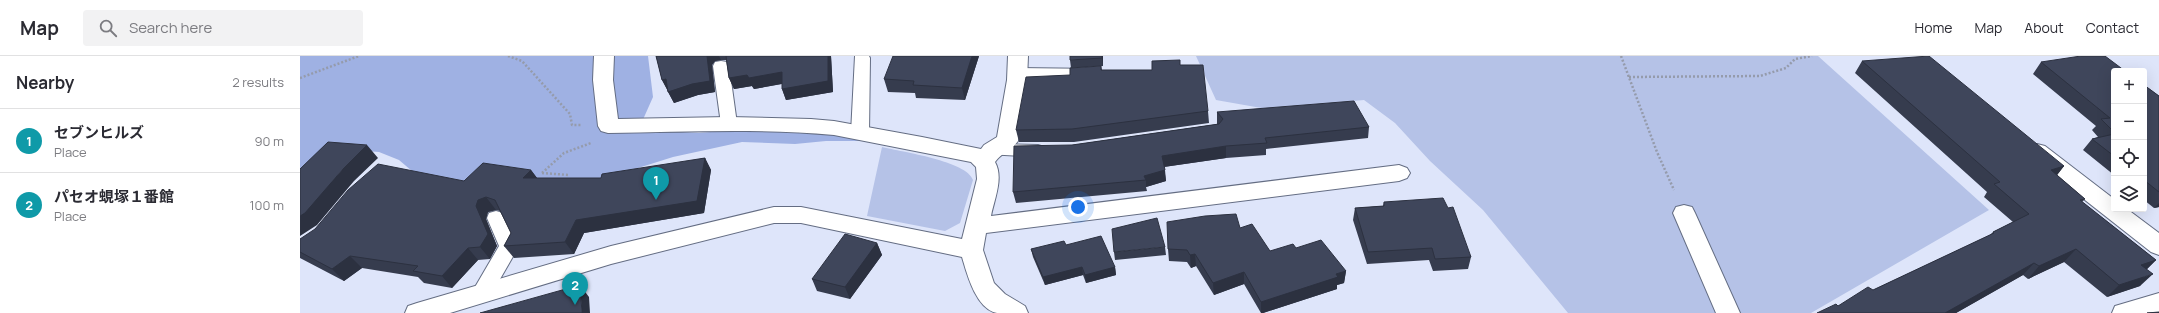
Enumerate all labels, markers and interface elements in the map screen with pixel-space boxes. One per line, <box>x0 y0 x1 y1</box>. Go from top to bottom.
search box <box>83 10 363 46</box>
text: Map <box>20 15 59 41</box>
icon: search <box>97 17 119 39</box>
text: Search here <box>129 17 212 38</box>
text: Home <box>1915 18 1952 37</box>
text: Map <box>1974 18 2002 37</box>
text: About <box>2024 18 2064 37</box>
text: Contact <box>2086 18 2139 37</box>
map controls <box>2111 68 2147 212</box>
button: + <box>2111 68 2147 104</box>
text: Nearby <box>16 71 74 94</box>
text: 2 results <box>232 73 284 91</box>
button: − <box>2111 104 2147 140</box>
text: セブンヒルズ <box>54 122 144 143</box>
text: 1 <box>26 132 32 150</box>
text: 90 m <box>254 132 284 150</box>
button: locate <box>2111 140 2147 176</box>
text: Place <box>54 143 87 161</box>
pin: 1 <box>643 167 669 200</box>
button: layers <box>2111 176 2147 212</box>
text: パセオ蜆塚１番館 <box>54 186 174 207</box>
text: 2 <box>25 196 33 214</box>
text: 100 m <box>249 196 284 214</box>
your location <box>1068 197 1088 217</box>
text: Place <box>54 207 87 225</box>
pin: 2 <box>562 272 588 305</box>

